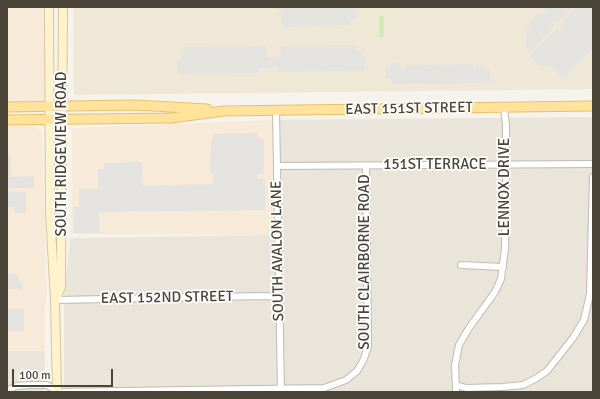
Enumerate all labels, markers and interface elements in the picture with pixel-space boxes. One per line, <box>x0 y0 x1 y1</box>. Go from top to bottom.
street label: SOUTH RIDGEVIEW ROAD <box>53 71 71 237</box>
street label: EAST 151ST STREET <box>345 99 473 119</box>
street label: LENNOX DRIVE <box>496 138 514 236</box>
street label: 151ST TERRACE <box>383 156 487 174</box>
street label: SOUTH CLAIRBORNE ROAD <box>356 174 374 350</box>
street label: SOUTH AVALON LANE <box>268 180 288 322</box>
street label: EAST 152ND STREET <box>101 288 233 308</box>
scale bar <box>14 361 115 387</box>
text: 100 m <box>19 368 51 383</box>

